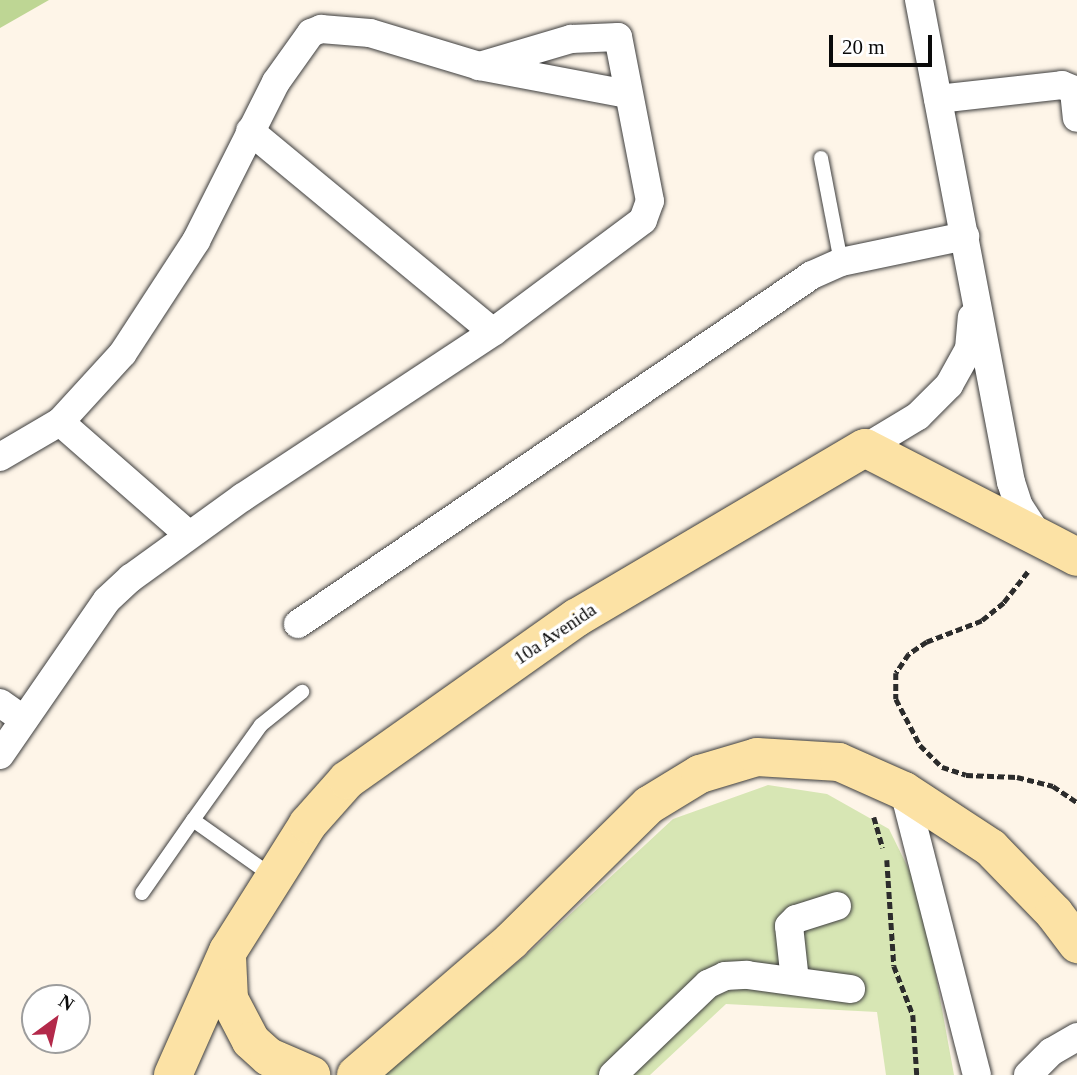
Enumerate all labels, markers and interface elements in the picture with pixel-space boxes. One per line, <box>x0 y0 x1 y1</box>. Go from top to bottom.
scale bar <box>832 21 935 65</box>
text: 20 m <box>842 35 885 59</box>
street label: 10a Avenida <box>509 598 601 670</box>
north arrow <box>21 984 91 1054</box>
text: N <box>55 990 78 1015</box>

